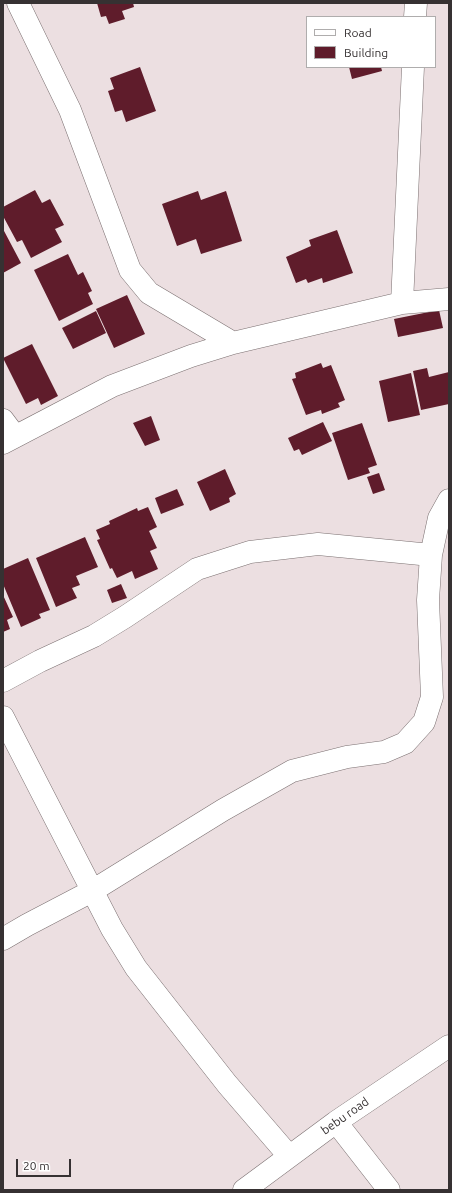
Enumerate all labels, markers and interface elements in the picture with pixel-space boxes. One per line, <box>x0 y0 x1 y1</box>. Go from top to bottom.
legend <box>306 16 436 68</box>
text: Road <box>344 26 372 39</box>
text: Building <box>344 46 388 59</box>
street label: bebu road <box>318 1094 372 1138</box>
scale bar <box>18 1151 73 1177</box>
text: 20 m <box>23 1159 50 1172</box>

